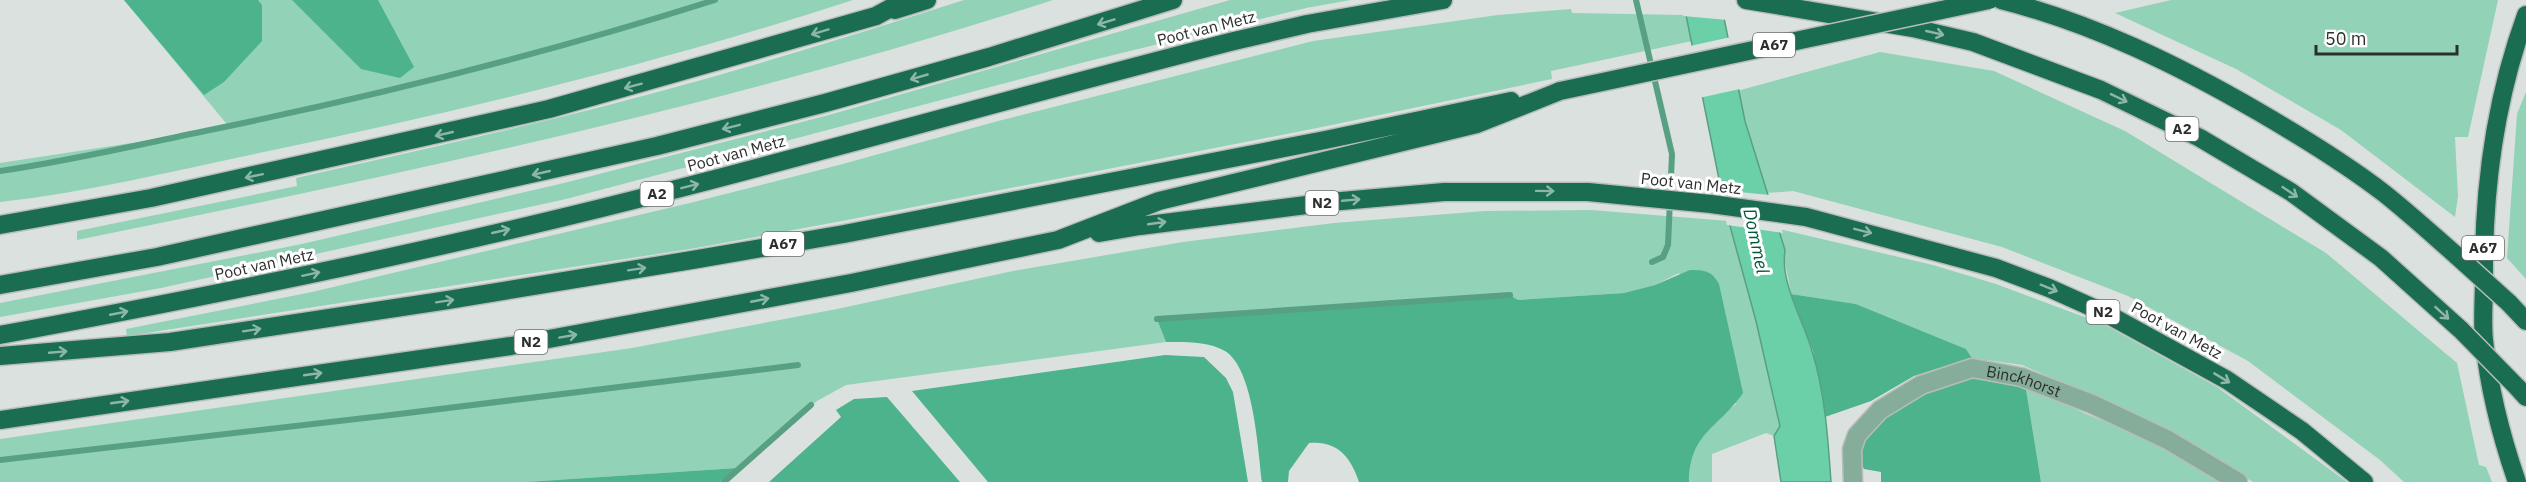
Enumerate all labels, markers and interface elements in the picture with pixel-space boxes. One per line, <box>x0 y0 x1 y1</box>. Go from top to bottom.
street label: Poot van Metz <box>1155 6 1257 50</box>
one-way arrow <box>1097 17 1116 28</box>
scale bar <box>2316 18 2457 56</box>
one-way arrow <box>811 27 830 38</box>
text: 50 m <box>2325 27 2367 50</box>
one-way arrow <box>1926 28 1945 40</box>
road number: A67 <box>1753 33 1795 57</box>
one-way arrow <box>910 72 929 83</box>
one-way arrow <box>624 81 643 92</box>
one-way arrow <box>2109 93 2127 105</box>
road number: A2 <box>2166 117 2198 141</box>
one-way arrow <box>722 122 741 133</box>
one-way arrow <box>435 128 454 140</box>
street label: Poot van Metz <box>685 130 787 176</box>
one-way arrow <box>532 168 551 180</box>
street label: Poot van Metz <box>1640 168 1742 198</box>
one-way arrow <box>244 171 263 183</box>
one-way arrow <box>681 179 700 191</box>
road number: A2 <box>640 182 674 206</box>
one-way arrow <box>1535 186 1555 197</box>
one-way arrow <box>2281 186 2297 198</box>
road number: N2 <box>1306 191 1338 215</box>
one-way arrow <box>1340 194 1360 205</box>
water label: Dommel <box>1738 206 1775 276</box>
one-way arrow <box>1147 218 1166 229</box>
one-way arrow <box>491 224 510 236</box>
one-way arrow <box>1853 226 1872 238</box>
road number: A67 <box>762 232 804 256</box>
road number: A67 <box>2462 236 2504 260</box>
street label: Poot van Metz <box>213 244 315 284</box>
one-way arrow <box>627 263 647 274</box>
one-way arrow <box>300 268 320 279</box>
one-way arrow <box>2039 283 2058 294</box>
one-way arrow <box>434 295 454 306</box>
one-way arrow <box>750 295 769 306</box>
street label: Poot van Metz <box>2128 297 2226 363</box>
road number: N2 <box>2086 300 2120 324</box>
one-way arrow <box>2434 306 2449 320</box>
one-way arrow <box>109 307 129 318</box>
one-way arrow <box>242 324 261 335</box>
road number: N2 <box>514 330 548 354</box>
one-way arrow <box>558 330 578 341</box>
one-way arrow <box>48 346 68 357</box>
street label: Binckhorst <box>1985 361 2064 401</box>
one-way arrow <box>303 369 323 380</box>
one-way arrow <box>2213 372 2230 384</box>
one-way arrow <box>110 397 130 408</box>

